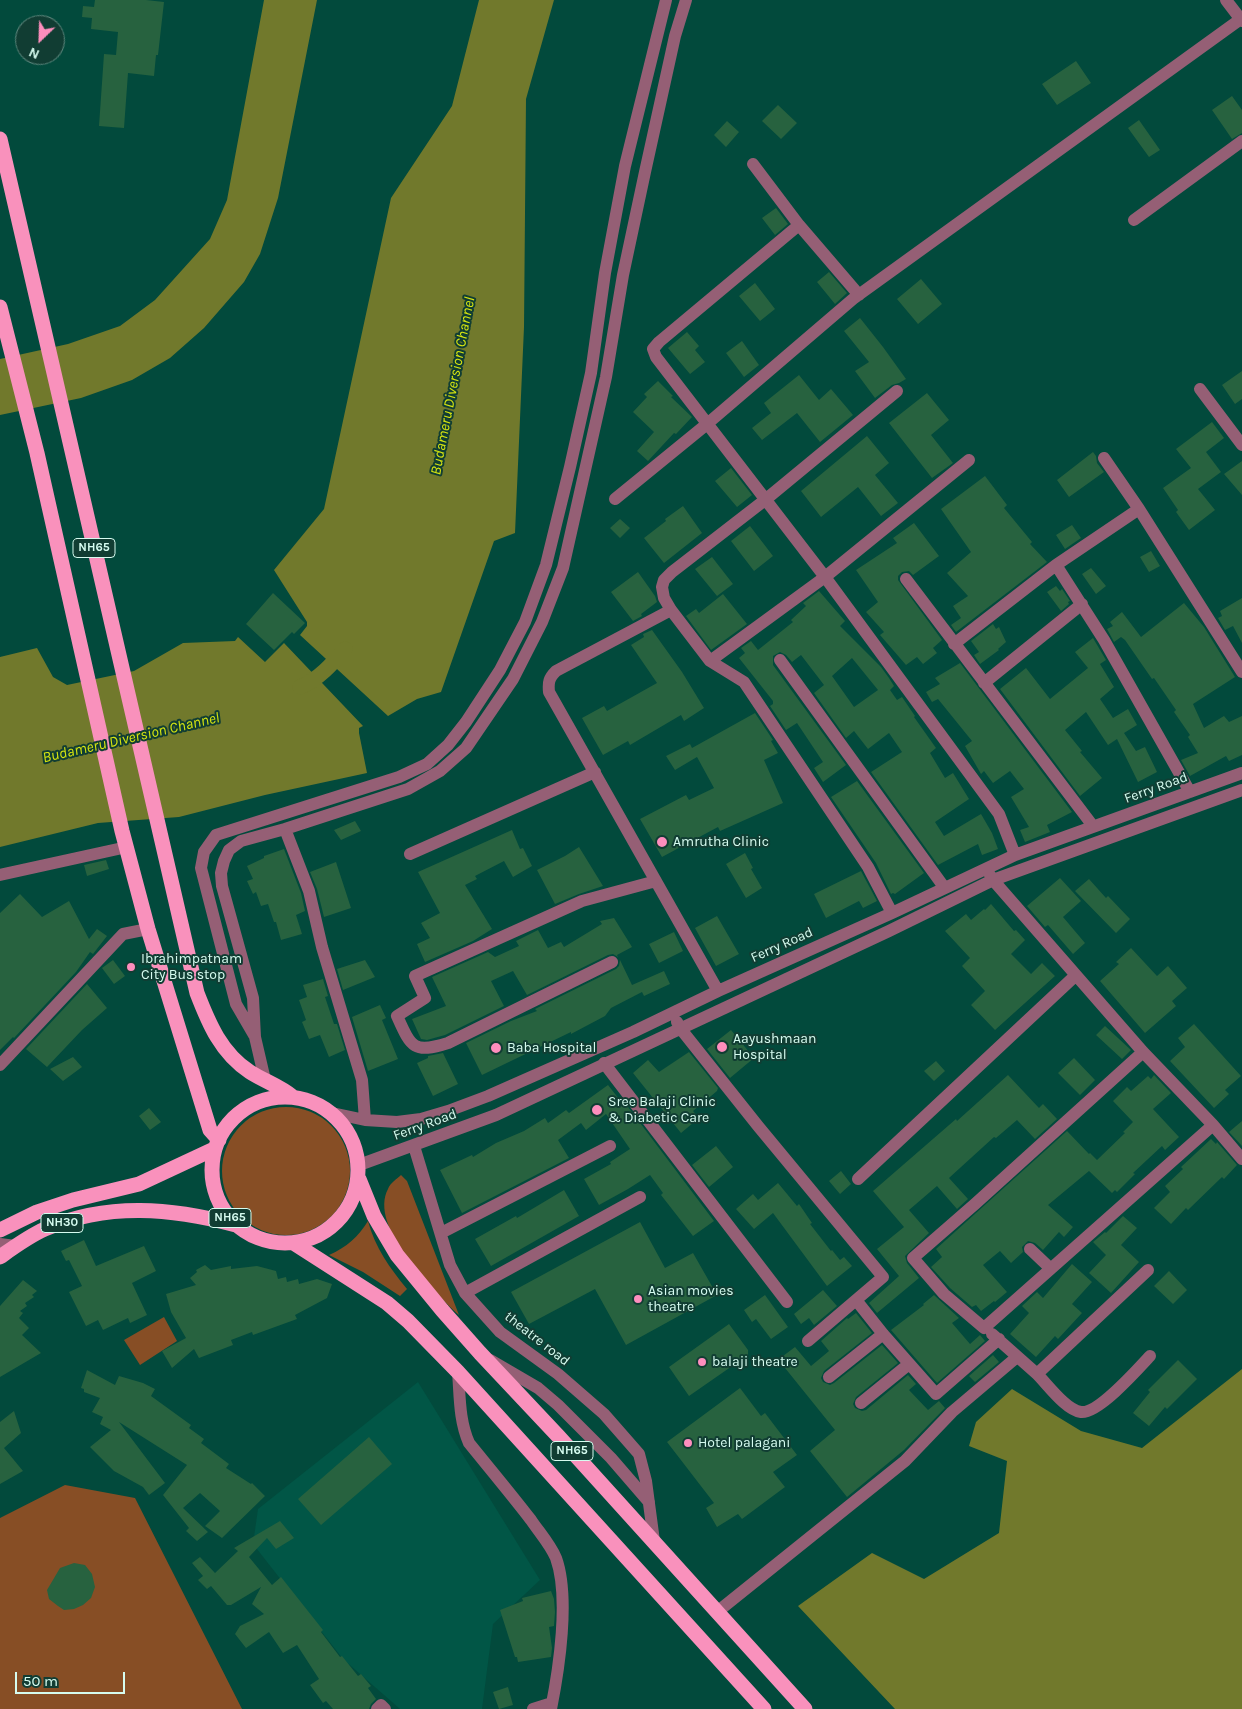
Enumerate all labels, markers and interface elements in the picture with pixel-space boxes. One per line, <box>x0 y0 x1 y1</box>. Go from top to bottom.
north arrow <box>15 15 65 65</box>
text: N <box>26 43 42 63</box>
water label: Budameru Diversion Channel <box>427 295 479 477</box>
road number: NH65 <box>73 538 115 558</box>
water label: Budameru Diversion Channel <box>41 709 221 767</box>
street label: Ferry Road <box>1122 769 1190 807</box>
place label: Amrutha Clinic <box>673 834 769 850</box>
marker: Amrutha Clinic <box>655 835 669 849</box>
street label: Ferry Road <box>748 924 816 966</box>
place label: Ibrahimpatnam City Bus stop <box>141 951 242 984</box>
marker: Ibrahimpatnam City Bus stop <box>125 961 137 973</box>
place label: Aayushmaan Hospital <box>733 1031 817 1064</box>
place label: Baba Hospital <box>507 1040 596 1056</box>
marker: Aayushmaan Hospital <box>715 1040 729 1054</box>
marker: Baba Hospital <box>489 1041 503 1055</box>
place label: Sree Balaji Clinic & Diabetic Care <box>608 1094 716 1126</box>
marker: Sree Balaji Clinic & Diabetic Care <box>590 1103 604 1117</box>
street label: Ferry Road <box>391 1106 459 1144</box>
road number: NH65 <box>209 1208 251 1228</box>
road number: NH30 <box>41 1214 83 1232</box>
place label: Asian movies theatre <box>648 1283 734 1315</box>
marker: Asian movies theatre <box>632 1293 644 1305</box>
street label: theatre road <box>501 1308 573 1370</box>
place label: balaji theatre <box>712 1354 798 1370</box>
marker: balaji theatre <box>696 1356 708 1368</box>
place label: Hotel palagani <box>698 1435 790 1451</box>
marker: Hotel palagani <box>682 1437 694 1449</box>
road number: NH65 <box>551 1442 593 1460</box>
scale bar <box>18 1662 128 1694</box>
text: 50 m <box>23 1672 58 1690</box>

